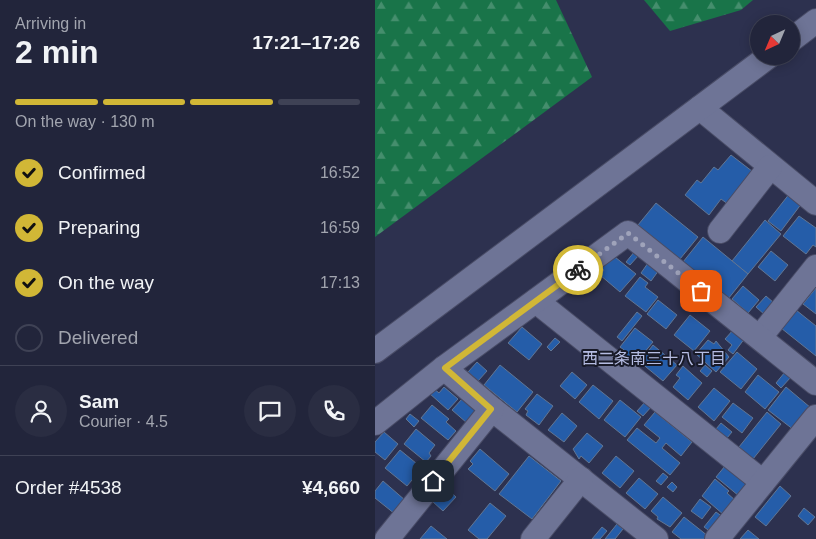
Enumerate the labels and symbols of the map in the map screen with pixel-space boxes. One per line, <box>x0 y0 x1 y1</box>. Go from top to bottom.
north arrow <box>750 15 800 65</box>
courier <box>553 245 603 295</box>
pin <box>680 270 722 312</box>
district label: 西二条南三十八丁目 <box>582 350 726 367</box>
pin <box>412 460 454 502</box>

